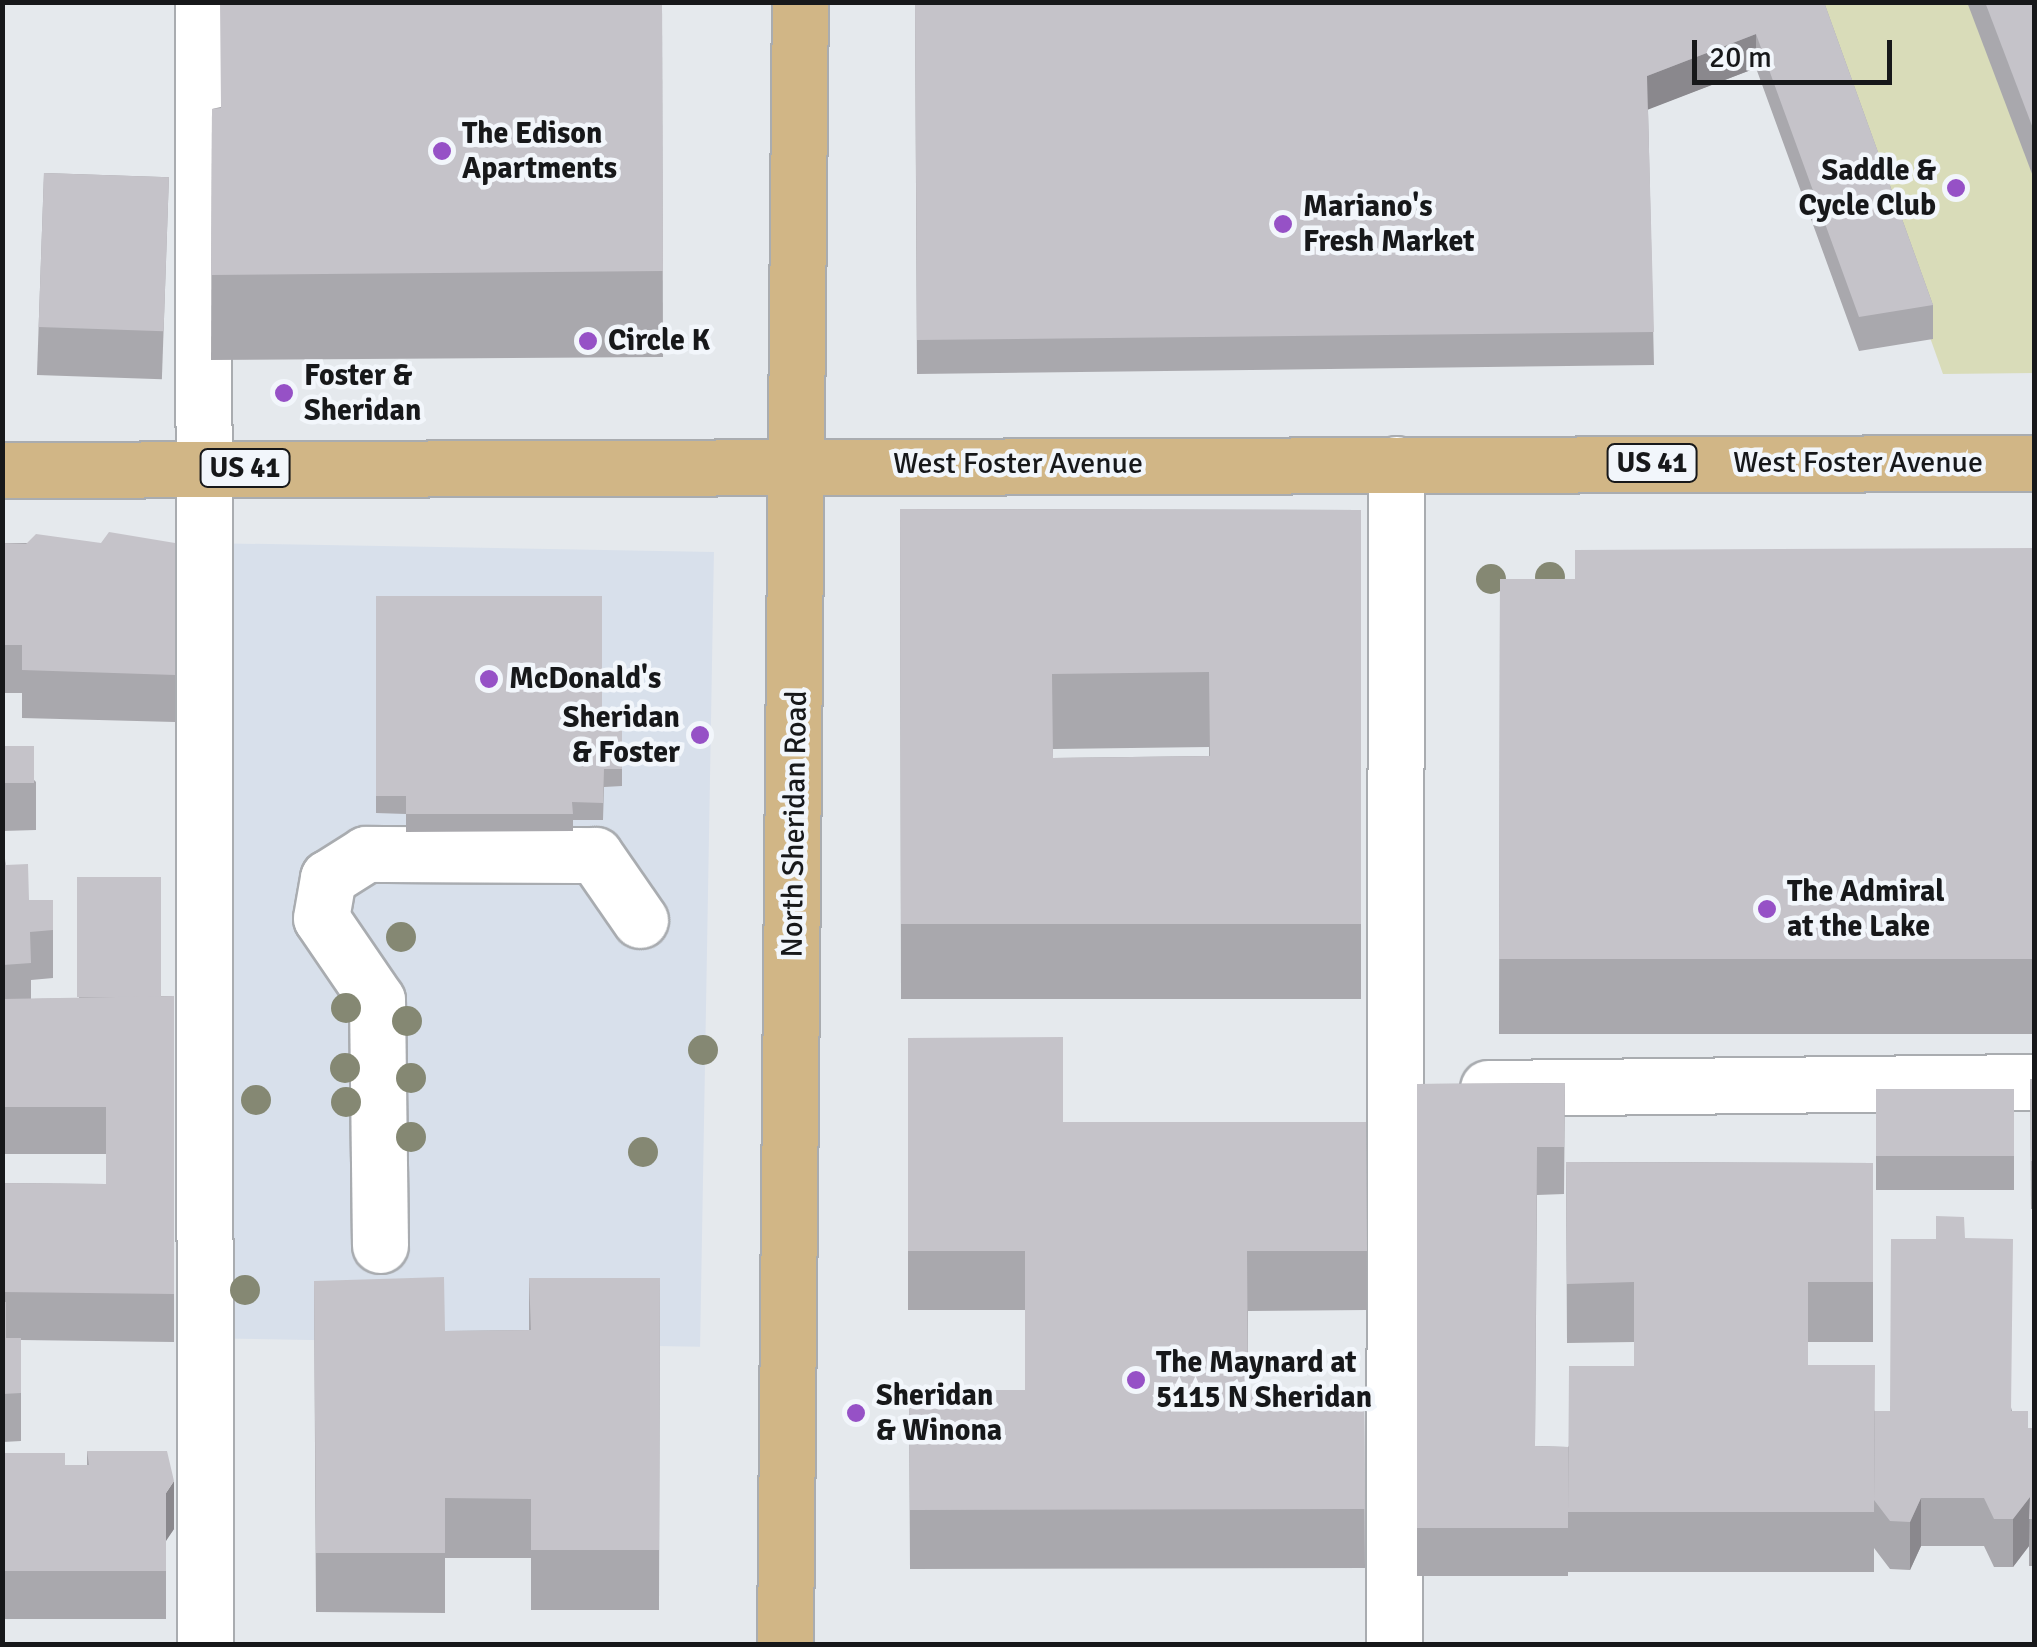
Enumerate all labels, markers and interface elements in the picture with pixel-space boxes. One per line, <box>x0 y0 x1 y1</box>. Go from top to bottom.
scale bar <box>1697 20 1897 82</box>
text: 20 m <box>1709 39 1772 76</box>
place label: The Edison Apartments <box>462 116 617 186</box>
marker: The Edison Apartments <box>431 140 453 162</box>
place label: Saddle & Cycle Club <box>1799 153 1936 224</box>
marker: Saddle & Cycle Club <box>1945 177 1967 199</box>
place label: Mariano's Fresh Market <box>1303 189 1475 260</box>
marker: Mariano's Fresh Market <box>1272 213 1294 235</box>
place label: Circle K <box>608 323 710 359</box>
marker: Circle K <box>577 330 599 352</box>
place label: Foster & Sheridan <box>304 358 421 428</box>
marker: Foster & Sheridan <box>273 382 295 404</box>
road number: US 41 <box>1604 440 1700 486</box>
road number: US 41 <box>198 445 292 491</box>
street label: West Foster Avenue <box>1733 445 1983 481</box>
street label: West Foster Avenue <box>893 446 1143 482</box>
place label: McDonald's <box>509 661 661 697</box>
marker: McDonald's <box>478 668 500 690</box>
street label: North Sheridan Road <box>775 690 815 958</box>
place label: Sheridan & Foster <box>563 700 680 770</box>
marker: Sheridan & Foster <box>689 724 711 746</box>
place label: The Admiral at the Lake <box>1787 874 1945 944</box>
marker: The Admiral at the Lake <box>1756 898 1778 920</box>
place label: The Maynard at 5115 N Sheridan <box>1156 1345 1372 1416</box>
marker: The Maynard at 5115 N Sheridan <box>1125 1369 1147 1391</box>
place label: Sheridan & Winona <box>876 1378 1002 1448</box>
marker: Sheridan & Winona <box>845 1402 867 1424</box>

